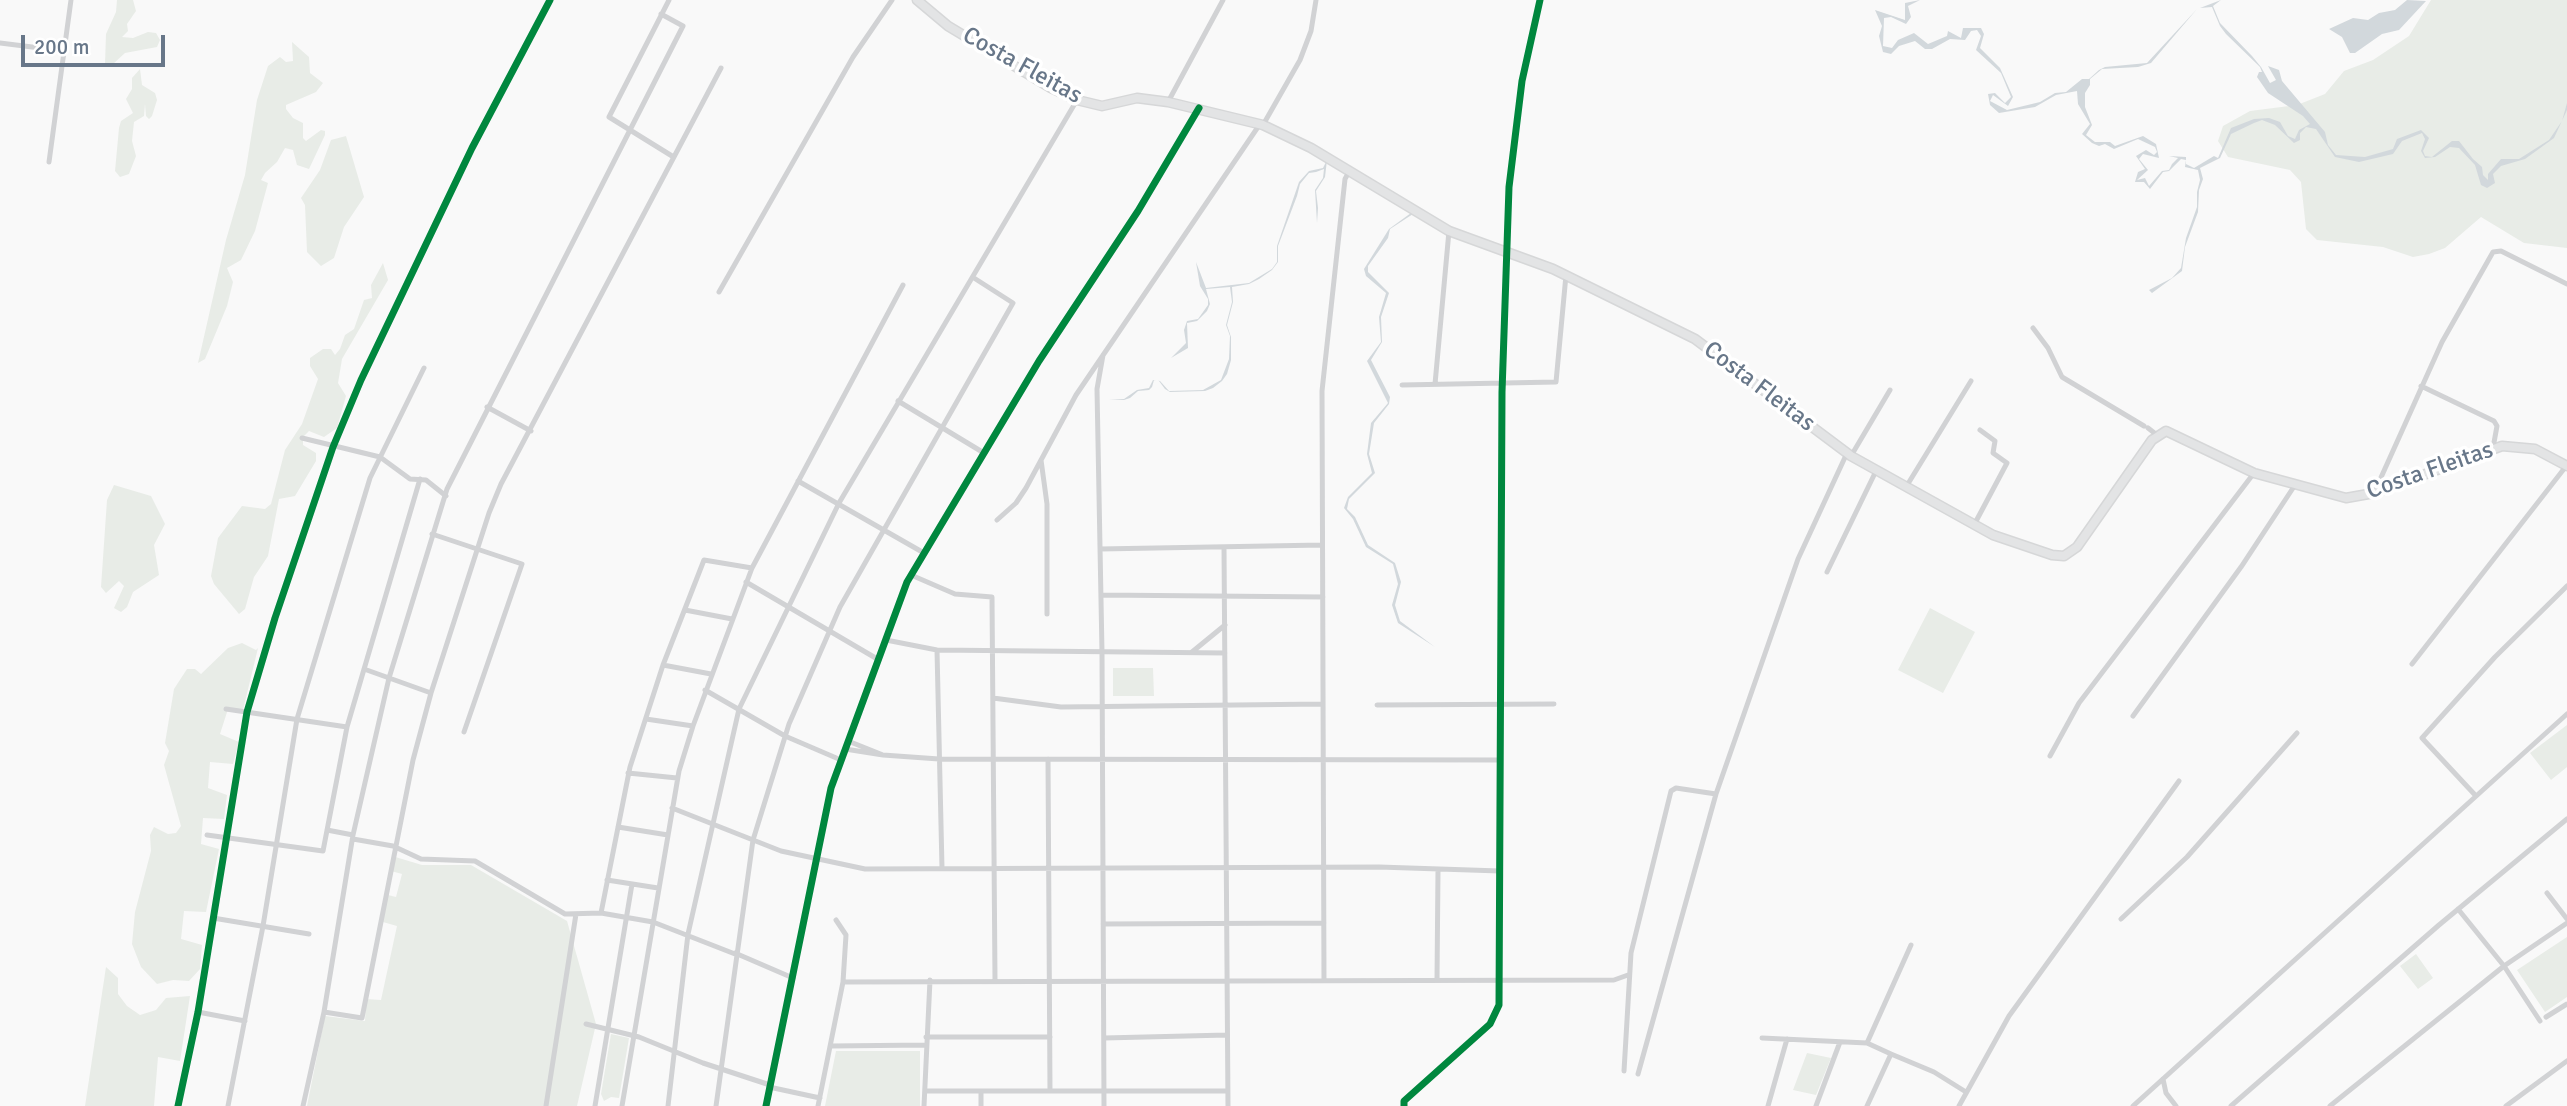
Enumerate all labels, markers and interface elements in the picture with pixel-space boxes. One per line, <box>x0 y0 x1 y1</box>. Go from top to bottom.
scale bar <box>24 21 168 65</box>
street label: Costa Fleitas <box>957 21 1087 111</box>
text: 200 m <box>34 34 89 60</box>
street label: Costa Fleitas <box>1698 336 1820 438</box>
street label: Costa Fleitas <box>2363 436 2497 506</box>

